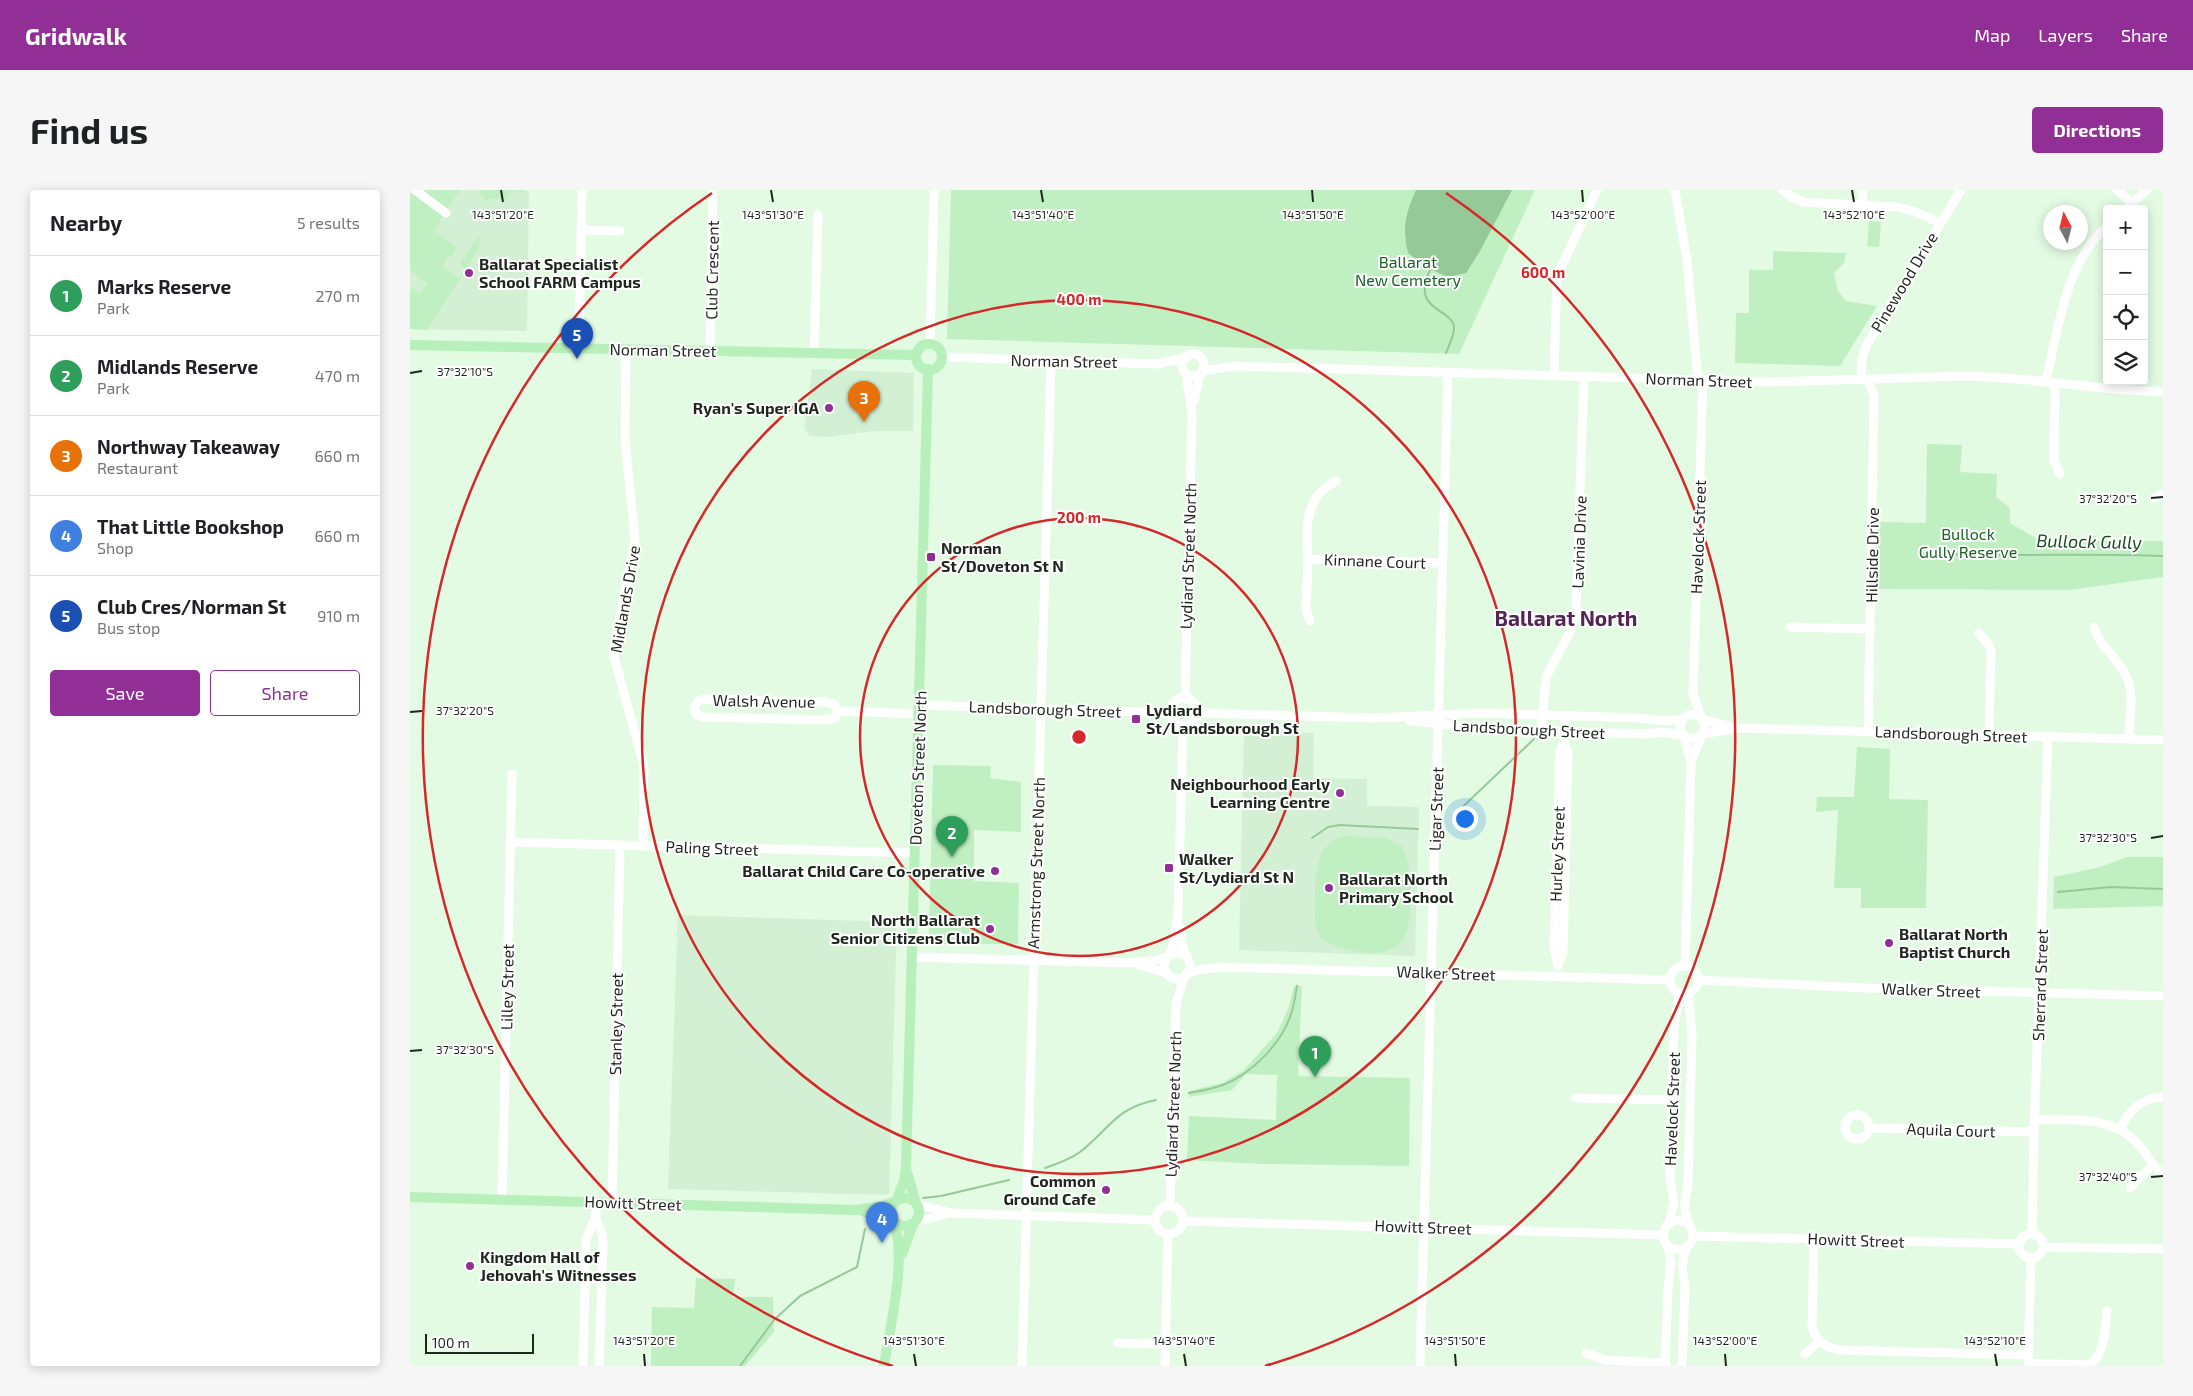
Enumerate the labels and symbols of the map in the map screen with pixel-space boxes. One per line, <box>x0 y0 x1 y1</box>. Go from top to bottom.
north arrow <box>2043 205 2088 250</box>
text: 143°51'20"E <box>472 207 534 221</box>
text: 143°51'30"E <box>742 207 804 221</box>
text: 143°51'40"E <box>1012 207 1074 221</box>
text: 143°51'50"E <box>1282 207 1344 221</box>
text: 143°52'00"E <box>1551 207 1615 221</box>
text: 143°52'10"E <box>1823 207 1885 221</box>
street label: Club Crescent <box>701 220 722 320</box>
street label: Pinewood Drive <box>1866 228 1941 335</box>
park label: Ballarat New Cemetery <box>1355 252 1462 289</box>
place label: Ballarat Specialist School FARM Campus <box>479 254 641 291</box>
text: 600 m <box>1521 263 1565 281</box>
marker: Ballarat Specialist School FARM Campus <box>463 267 475 279</box>
text: 400 m <box>1057 290 1101 308</box>
pin: 5 <box>561 318 593 359</box>
street label: Norman Street <box>609 339 717 360</box>
street label: Norman Street <box>1010 350 1118 371</box>
text: 37°32'10"S <box>437 364 493 378</box>
street label: Norman Street <box>1645 368 1753 391</box>
pin: 3 <box>848 381 880 422</box>
place label: Ryan's Super IGA <box>693 398 820 418</box>
marker: Ryan's Super IGA <box>823 402 835 414</box>
street label: Havelock Street <box>1686 480 1709 594</box>
street label: Lydiard Street North <box>1175 482 1200 630</box>
text: 37°32'20"S <box>2079 491 2137 505</box>
street label: Lavinia Drive <box>1567 495 1590 589</box>
street label: Hillside Drive <box>1861 507 1882 603</box>
text: 200 m <box>1057 508 1101 526</box>
park label: Bullock Gully Reserve <box>1919 524 2017 561</box>
water label: Bullock Gully <box>2036 529 2142 553</box>
place label: Norman St/Doveton St N <box>941 538 1064 575</box>
street label: Midlands Drive <box>606 544 643 654</box>
street label: Kinnane Court <box>1324 549 1426 572</box>
marker: Norman St/Doveton St N <box>925 551 937 563</box>
district label: Ballarat North <box>1495 605 1637 630</box>
street label: Walsh Avenue <box>712 690 816 711</box>
street label: Doveton Street North <box>905 690 930 846</box>
street label: Landsborough Street <box>968 696 1122 721</box>
place label: Lydiard St/Landsborough St <box>1146 700 1299 737</box>
text: 37°32'20"S <box>436 703 494 717</box>
marker: Lydiard St/Landsborough St <box>1130 713 1142 725</box>
street label: Landsborough Street <box>1452 715 1606 742</box>
street label: Landsborough Street <box>1874 721 2028 746</box>
centre of rings <box>1070 728 1088 746</box>
street label: Ligar Street <box>1425 767 1446 851</box>
place label: Neighbourhood Early Learning Centre <box>1170 774 1330 811</box>
street label: Armstrong Street North <box>1023 777 1048 949</box>
marker: Neighbourhood Early Learning Centre <box>1334 787 1346 799</box>
your location <box>1452 806 1478 832</box>
street label: Hurley Street <box>1545 806 1568 902</box>
pin: 2 <box>936 816 968 857</box>
text: 37°32'30"S <box>2079 830 2137 844</box>
street label: Paling Street <box>665 836 759 859</box>
place label: Walker St/Lydiard St N <box>1179 849 1294 887</box>
place label: Ballarat Child Care Co-operative <box>742 861 985 880</box>
marker: Walker St/Lydiard St N <box>1163 862 1175 874</box>
marker: Ballarat Child Care Co-operative <box>989 865 1001 877</box>
place label: Ballarat North Primary School <box>1339 869 1454 907</box>
marker: Ballarat North Primary School <box>1323 882 1335 894</box>
place label: North Ballarat Senior Citizens Club <box>831 910 980 947</box>
marker: North Ballarat Senior Citizens Club <box>984 923 996 935</box>
place label: Ballarat North Baptist Church <box>1899 924 2010 961</box>
street label: Sherrard Street <box>2028 929 2051 1041</box>
marker: Ballarat North Baptist Church <box>1883 937 1895 949</box>
street label: Lilley Street <box>496 944 517 1030</box>
street label: Walker Street <box>1396 961 1496 984</box>
street label: Stanley Street <box>605 973 626 1075</box>
street label: Walker Street <box>1881 978 1981 1001</box>
street label: Lydiard Street North <box>1160 1030 1185 1178</box>
pin: 1 <box>1299 1036 1331 1077</box>
text: 37°32'30"S <box>436 1042 494 1056</box>
street label: Havelock Street <box>1660 1052 1683 1166</box>
street label: Aquila Court <box>1906 1118 1996 1141</box>
text: 37°32'40"S <box>2079 1169 2137 1183</box>
place label: Common Ground Cafe <box>1003 1171 1096 1208</box>
marker: Common Ground Cafe <box>1100 1184 1112 1196</box>
street label: Howitt Street <box>584 1191 682 1214</box>
pin: 4 <box>866 1202 898 1243</box>
street label: Howitt Street <box>1374 1215 1472 1238</box>
street label: Howitt Street <box>1807 1228 1905 1251</box>
place label: Kingdom Hall of Jehovah's Witnesses <box>480 1247 636 1284</box>
marker: Kingdom Hall of Jehovah's Witnesses <box>464 1260 476 1272</box>
scale bar <box>425 1331 534 1354</box>
text: 143°51'20"E <box>613 1333 675 1347</box>
text: 143°51'30"E <box>883 1333 945 1347</box>
text: 143°51'40"E <box>1153 1333 1215 1347</box>
text: 143°51'50"E <box>1424 1333 1486 1347</box>
text: 143°52'00"E <box>1693 1333 1757 1347</box>
text: 143°52'10"E <box>1964 1333 2026 1347</box>

